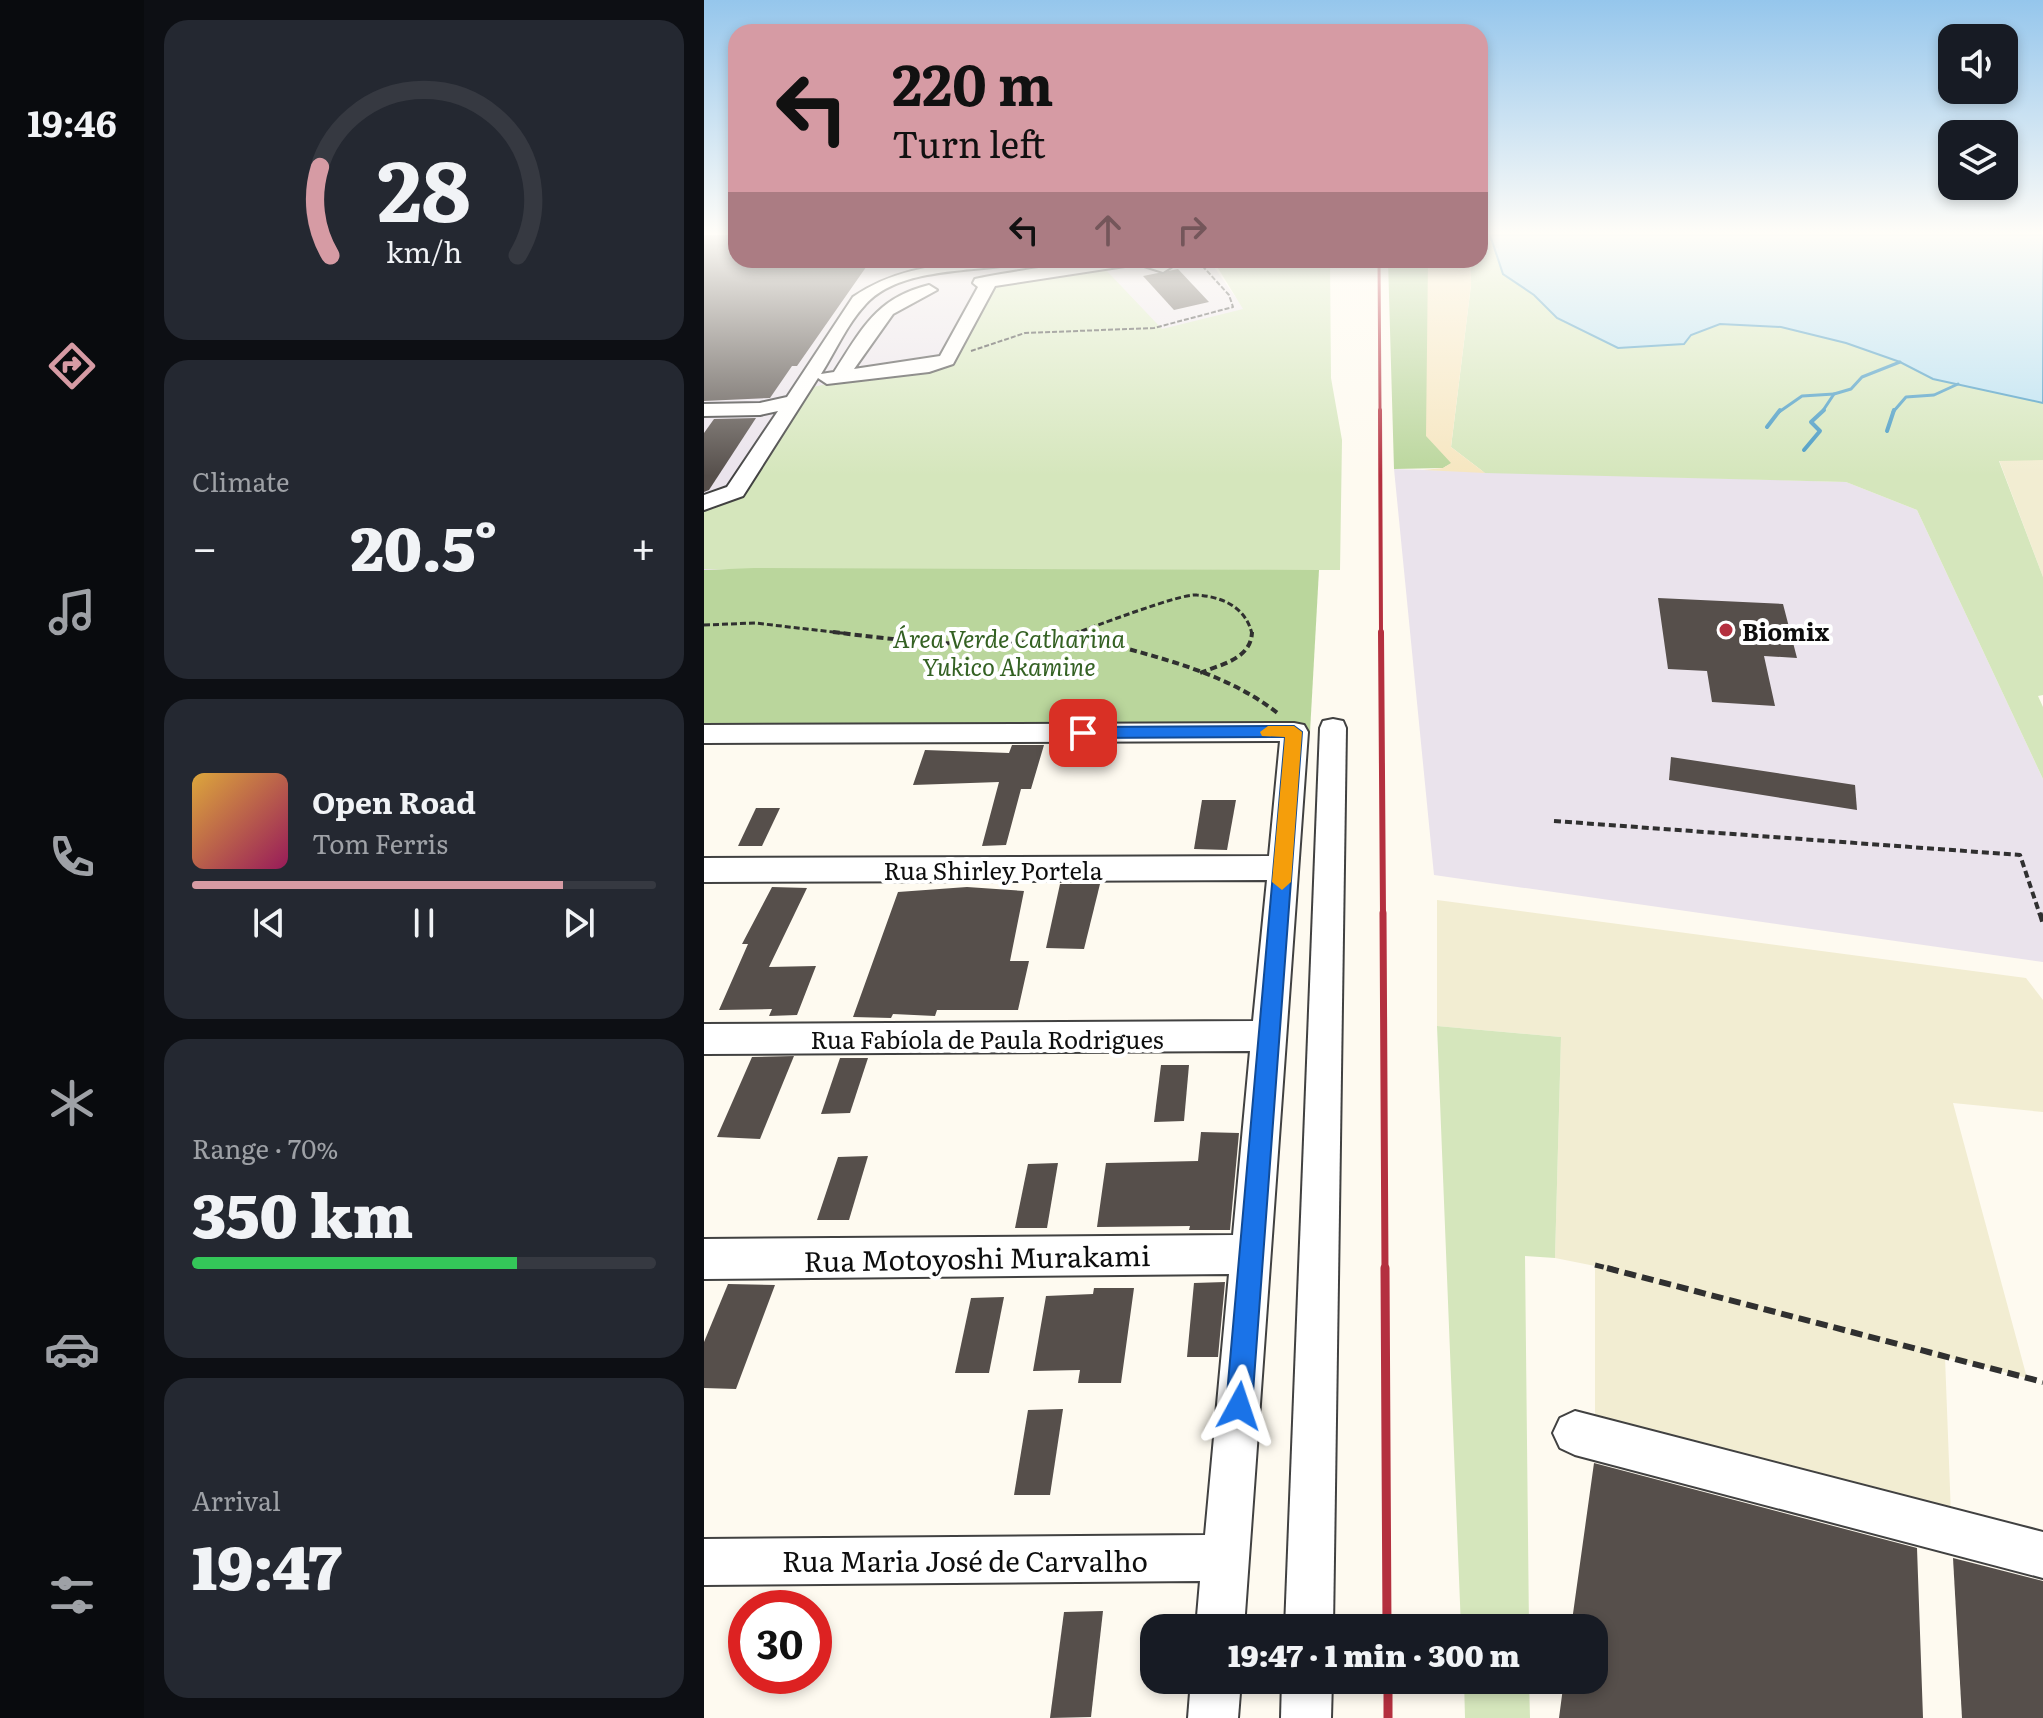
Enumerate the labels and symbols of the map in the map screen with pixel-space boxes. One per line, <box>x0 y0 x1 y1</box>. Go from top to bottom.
place label: Biomix <box>1742 613 1830 648</box>
park label: Área Verde Catharina Yukico Akamine <box>893 620 1125 683</box>
marker: Biomix <box>1717 621 1735 639</box>
pin <box>1049 699 1117 767</box>
street label: Rua Shirley Portela <box>883 852 1103 887</box>
street label: Rua Fabíola de Paula Rodrigues <box>810 1021 1164 1056</box>
street label: Rua Motoyoshi Murakami <box>803 1233 1151 1281</box>
position arrow <box>1197 1364 1281 1448</box>
street label: Rua Maria José de Carvalho <box>782 1539 1148 1581</box>
speed limit sign: 30 <box>728 1590 832 1694</box>

